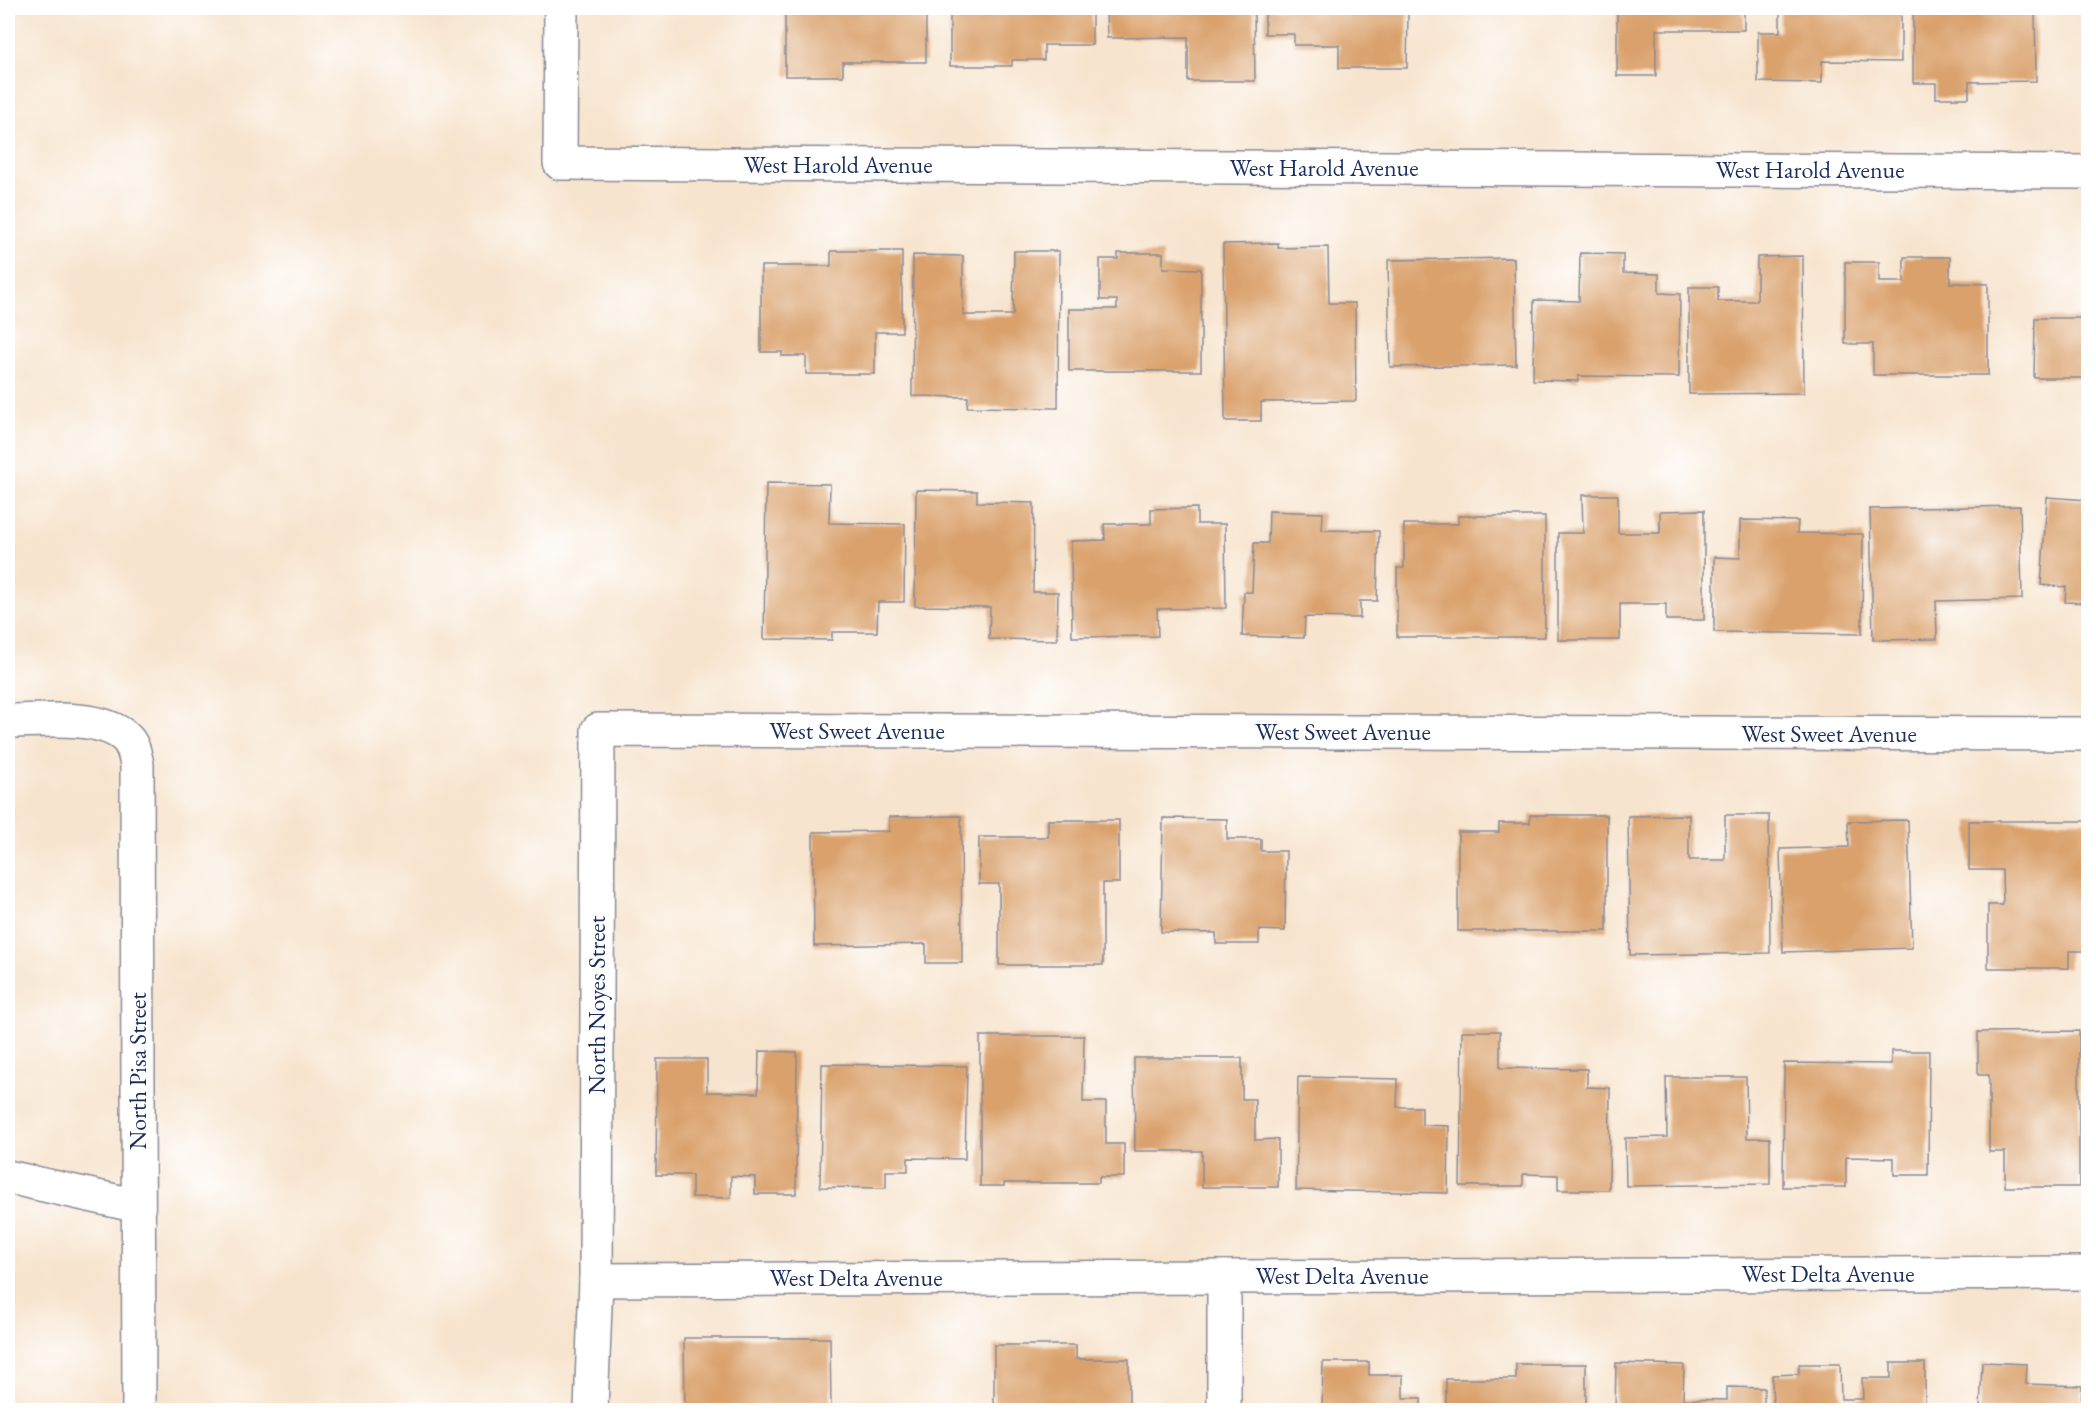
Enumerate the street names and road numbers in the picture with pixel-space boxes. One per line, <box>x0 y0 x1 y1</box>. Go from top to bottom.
street label: West Harold Avenue <box>743 149 933 180</box>
street label: West Harold Avenue <box>1229 152 1419 183</box>
street label: West Harold Avenue <box>1715 154 1905 185</box>
street label: West Sweet Avenue <box>769 715 945 746</box>
street label: West Sweet Avenue <box>1255 716 1431 747</box>
street label: West Sweet Avenue <box>1741 718 1917 749</box>
street label: North Noyes Street <box>581 915 612 1094</box>
street label: North Pisa Street <box>122 992 153 1150</box>
street label: West Delta Avenue <box>1741 1258 1915 1289</box>
street label: West Delta Avenue <box>1255 1260 1429 1291</box>
street label: West Delta Avenue <box>769 1262 943 1293</box>

